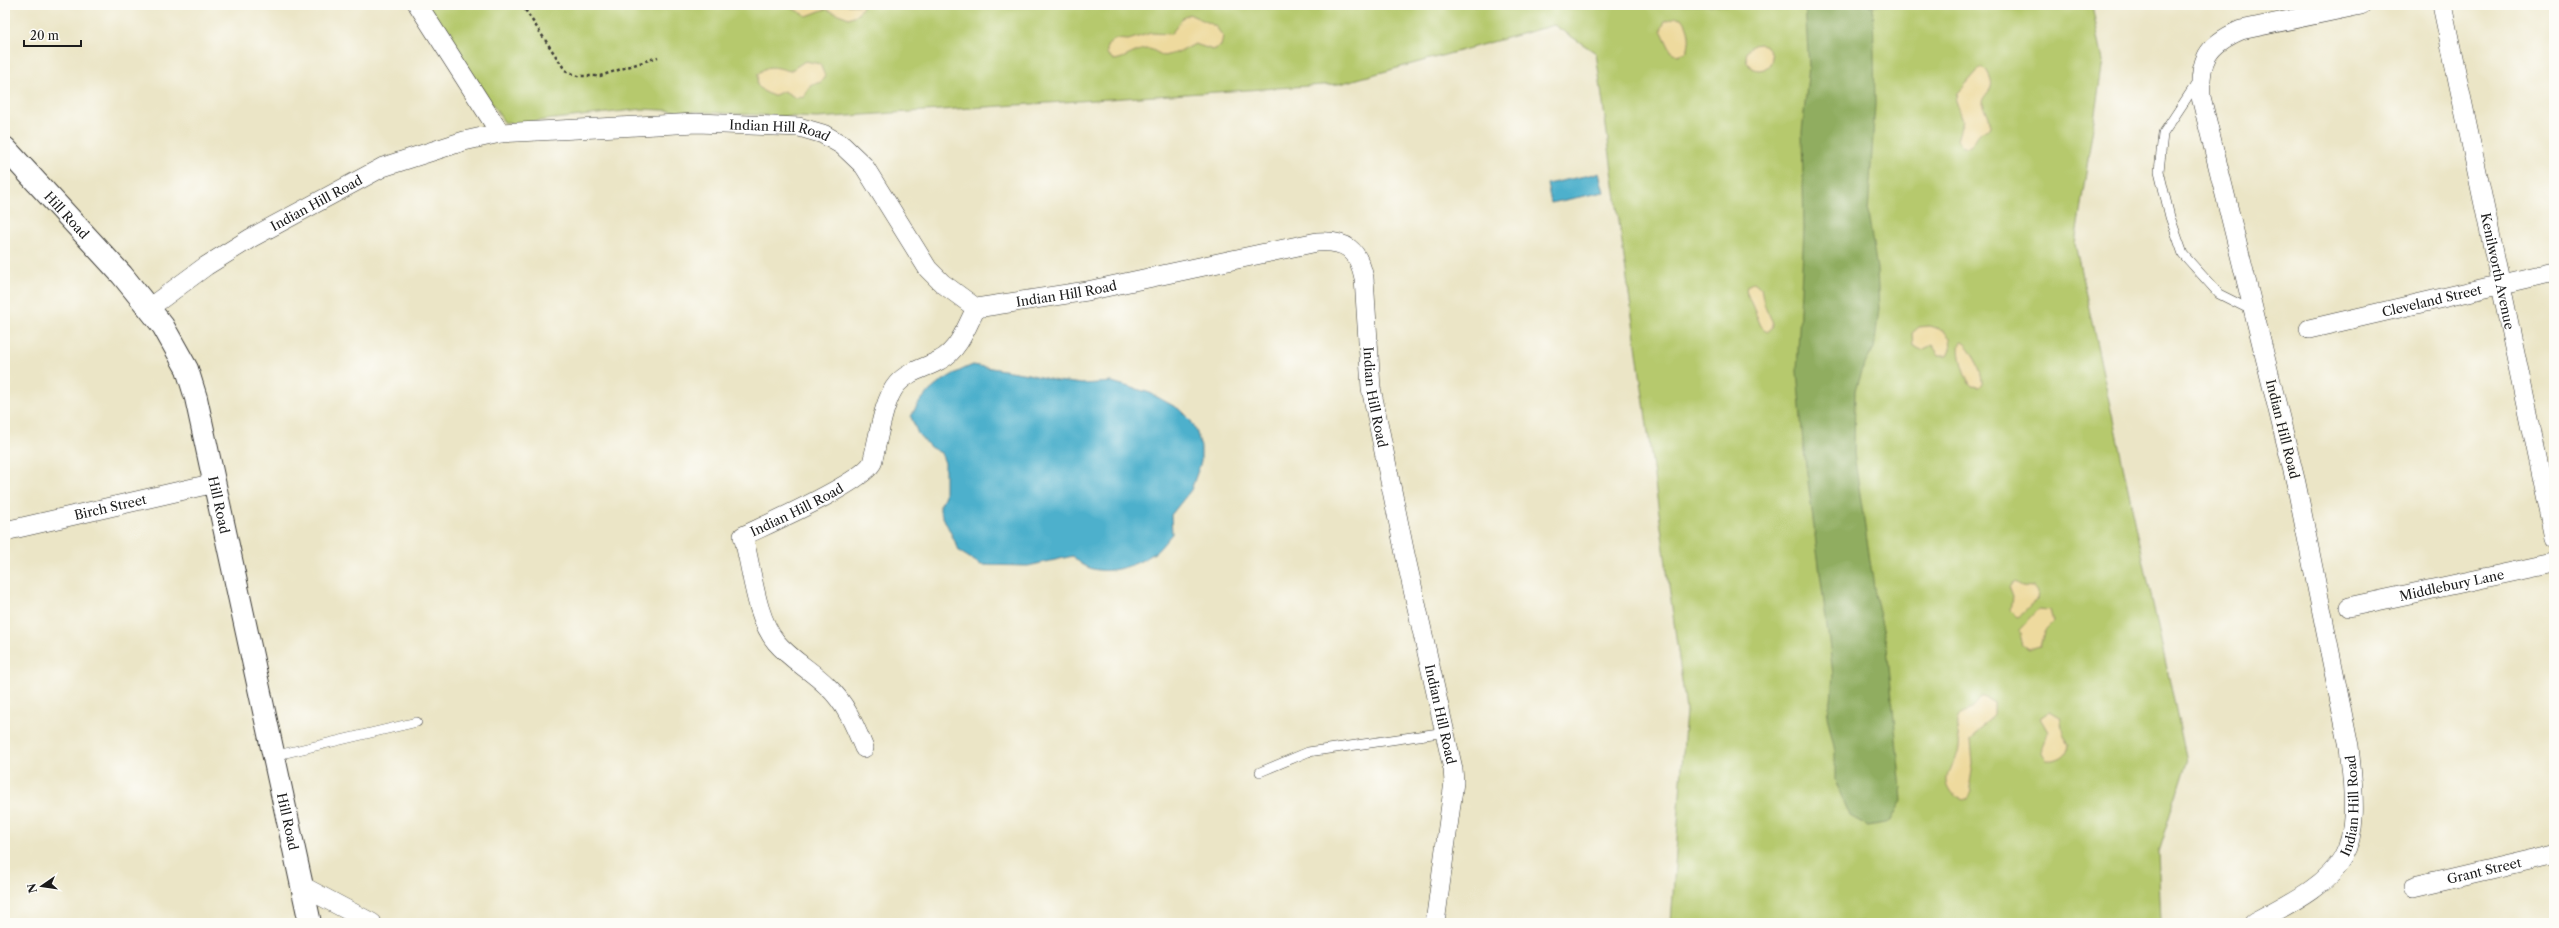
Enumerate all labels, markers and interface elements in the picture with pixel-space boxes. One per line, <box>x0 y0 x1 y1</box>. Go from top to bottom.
scale bar <box>24 22 81 48</box>
text: 20 m <box>30 28 59 43</box>
street label: Indian Hill Road <box>729 116 833 144</box>
street label: Indian Hill Road <box>268 172 365 234</box>
street label: Hill Road <box>41 188 92 242</box>
street label: Kenilworth Avenue <box>2478 211 2518 331</box>
street label: Indian Hill Road <box>1015 277 1118 310</box>
street label: Cleveland Street <box>2380 281 2484 320</box>
street label: Indian Hill Road <box>1360 346 1391 449</box>
street label: Indian Hill Road <box>2263 378 2303 480</box>
street label: Hill Road <box>205 475 233 535</box>
street label: Indian Hill Road <box>748 480 846 540</box>
street label: Birch Street <box>73 491 148 523</box>
street label: Middlebury Lane <box>2398 566 2505 604</box>
street label: Indian Hill Road <box>1422 663 1460 766</box>
street label: Indian Hill Road <box>2337 754 2361 859</box>
street label: Hill Road <box>274 791 302 852</box>
street label: Grant Street <box>2445 854 2523 887</box>
north arrow <box>22 866 62 906</box>
text: N <box>24 882 40 894</box>

